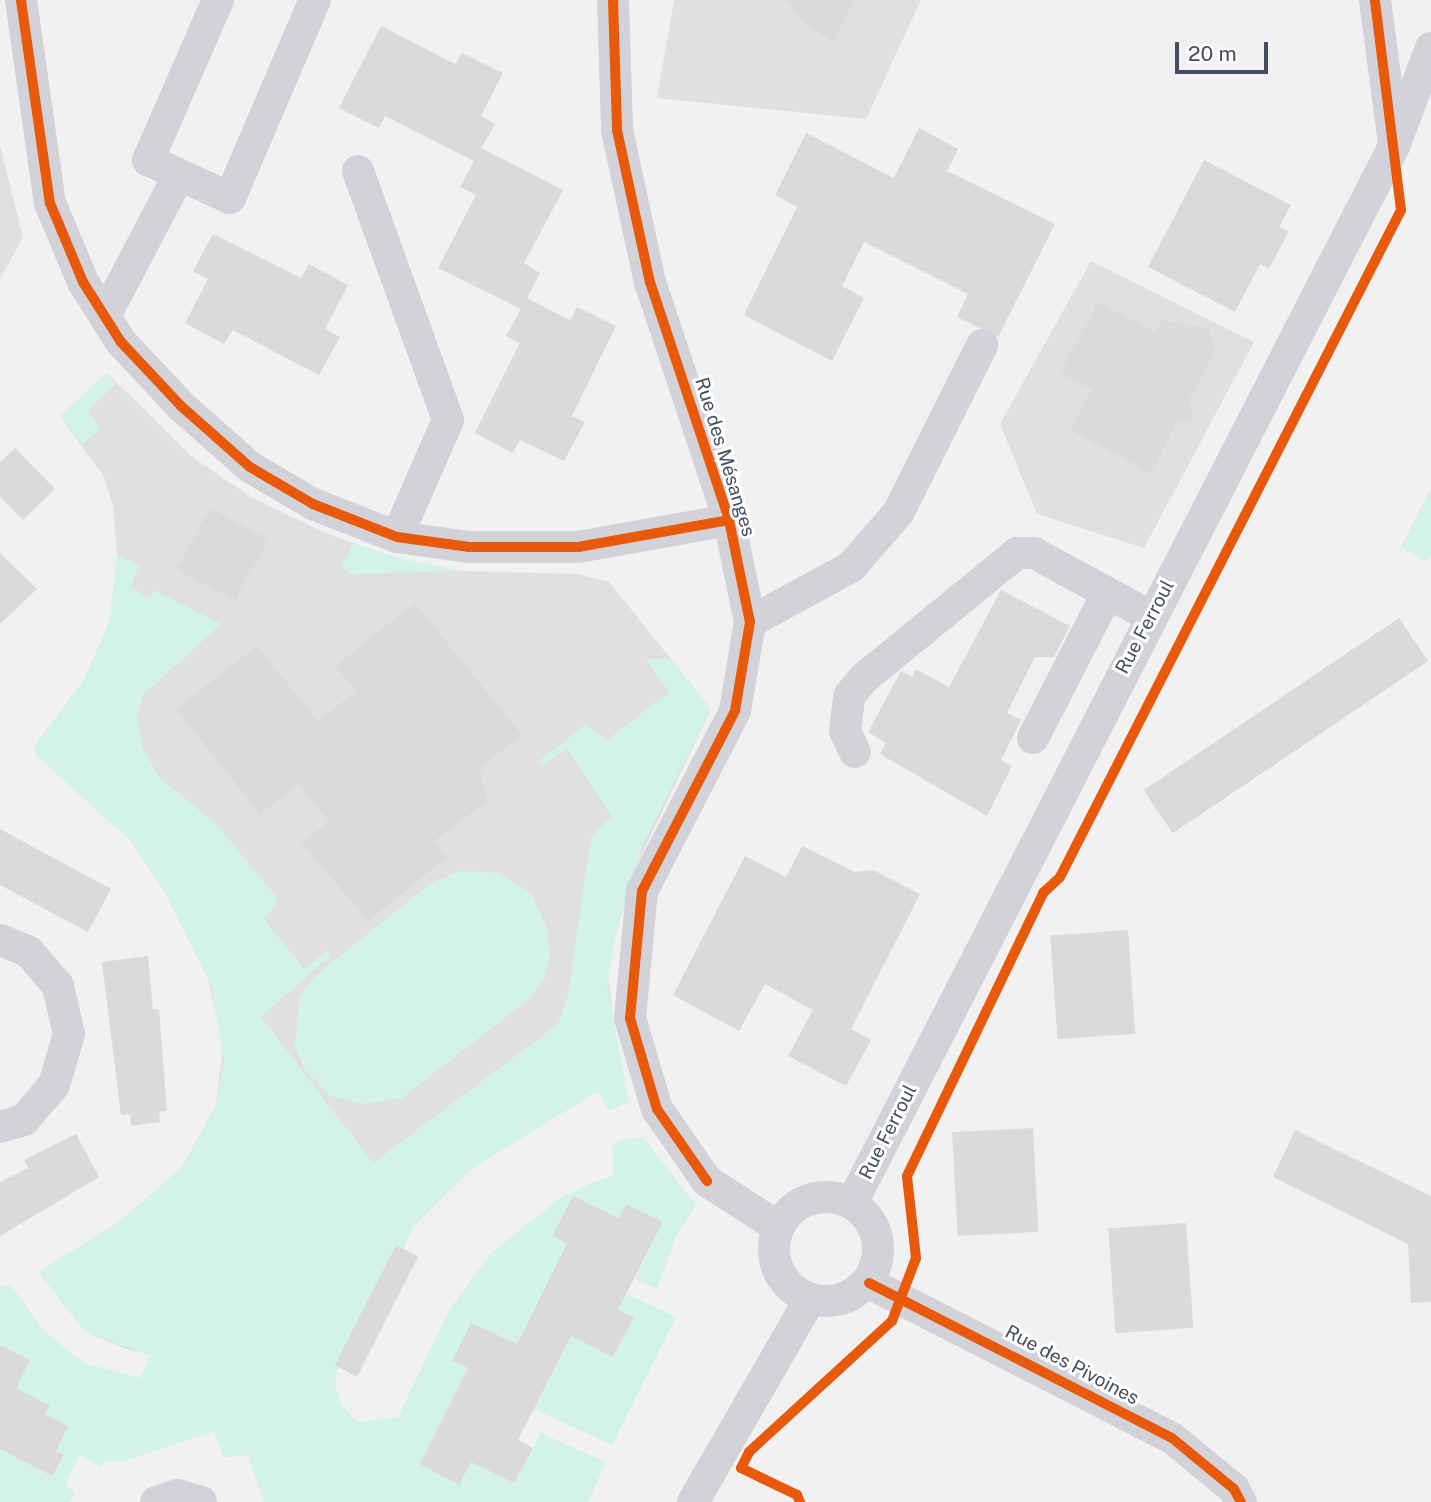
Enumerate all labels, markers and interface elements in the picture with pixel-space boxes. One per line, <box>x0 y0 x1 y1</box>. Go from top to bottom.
scale bar <box>1179 28 1272 72</box>
text: 20 m <box>1188 41 1237 66</box>
street label: Rue des Mésanges <box>690 374 760 540</box>
street label: Rue Ferroul <box>1111 576 1179 678</box>
street label: Rue Ferroul <box>854 1081 922 1183</box>
street label: Rue des Pivoines <box>1001 1320 1143 1410</box>

